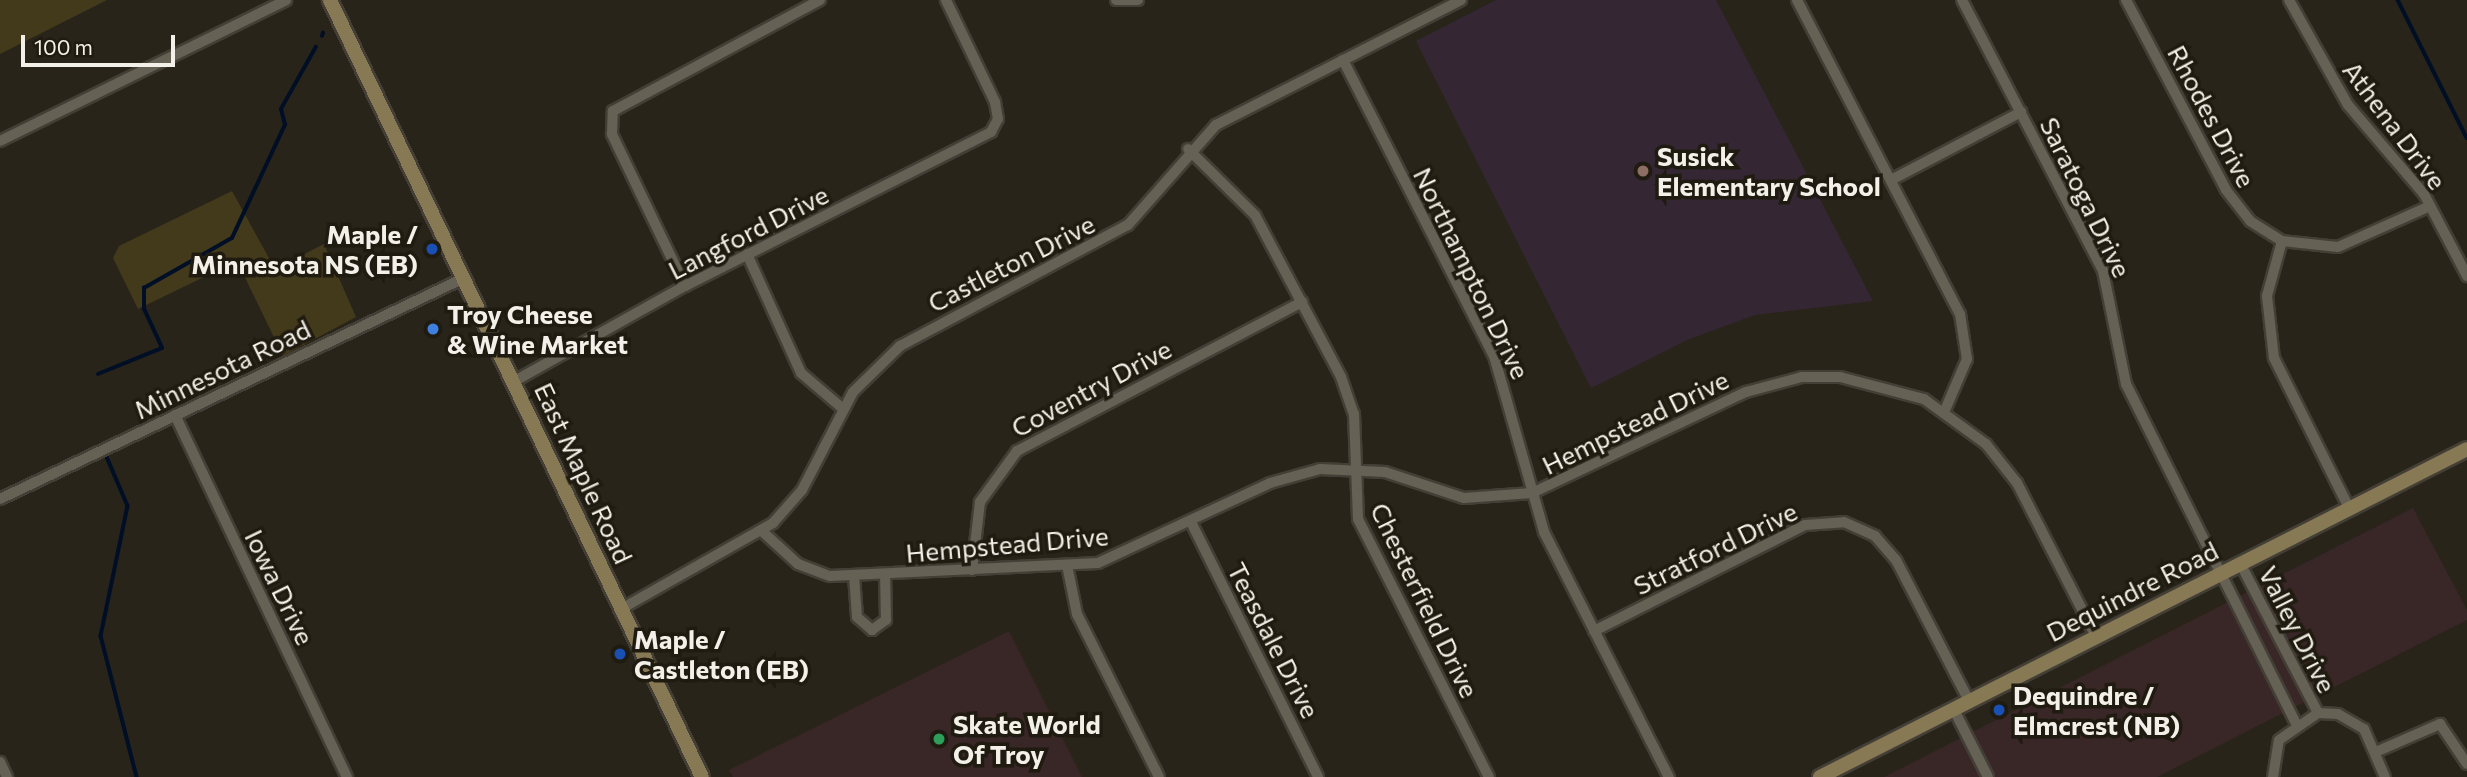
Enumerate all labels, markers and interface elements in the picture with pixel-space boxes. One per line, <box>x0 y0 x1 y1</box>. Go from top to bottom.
scale bar <box>24 21 178 65</box>
text: 100 m <box>34 34 93 59</box>
street label: Rhodes Drive <box>2162 40 2262 192</box>
street label: Athena Drive <box>2337 55 2453 195</box>
street label: Saratoga Drive <box>2034 112 2138 282</box>
place label: Susick Elementary School <box>1657 140 1881 202</box>
street label: Northampton Drive <box>1407 162 1537 384</box>
marker: Susick Elementary School <box>1635 163 1651 179</box>
street label: Langford Drive <box>663 178 833 286</box>
street label: Castleton Drive <box>923 208 1099 318</box>
place label: Maple / Minnesota NS (EB) <box>191 218 418 280</box>
marker: Maple / Minnesota NS (EB) <box>424 241 440 257</box>
place label: Troy Cheese & Wine Market <box>447 298 628 360</box>
street label: Minnesota Road <box>129 313 315 425</box>
marker: Troy Cheese & Wine Market <box>425 321 441 337</box>
street label: Coventry Drive <box>1006 333 1176 443</box>
street label: Hempstead Drive <box>1537 363 1733 481</box>
street label: East Maple Road <box>528 378 640 568</box>
street label: Stratford Drive <box>1628 495 1802 601</box>
street label: Chesterfield Drive <box>1364 498 1486 702</box>
street label: Hempstead Drive <box>904 520 1110 568</box>
street label: Iowa Drive <box>239 524 321 650</box>
street label: Dequindre Road <box>2041 534 2223 648</box>
street label: Teasdale Drive <box>1221 557 1327 723</box>
street label: Valley Drive <box>2253 560 2343 698</box>
place label: Maple / Castleton (EB) <box>634 623 809 684</box>
marker: Maple / Castleton (EB) <box>612 646 628 662</box>
place label: Dequindre / Elmcrest (NB) <box>2013 679 2180 740</box>
marker: Dequindre / Elmcrest (NB) <box>1991 702 2007 718</box>
place label: Skate World Of Troy <box>953 708 1101 770</box>
marker: Skate World Of Troy <box>931 731 947 747</box>

